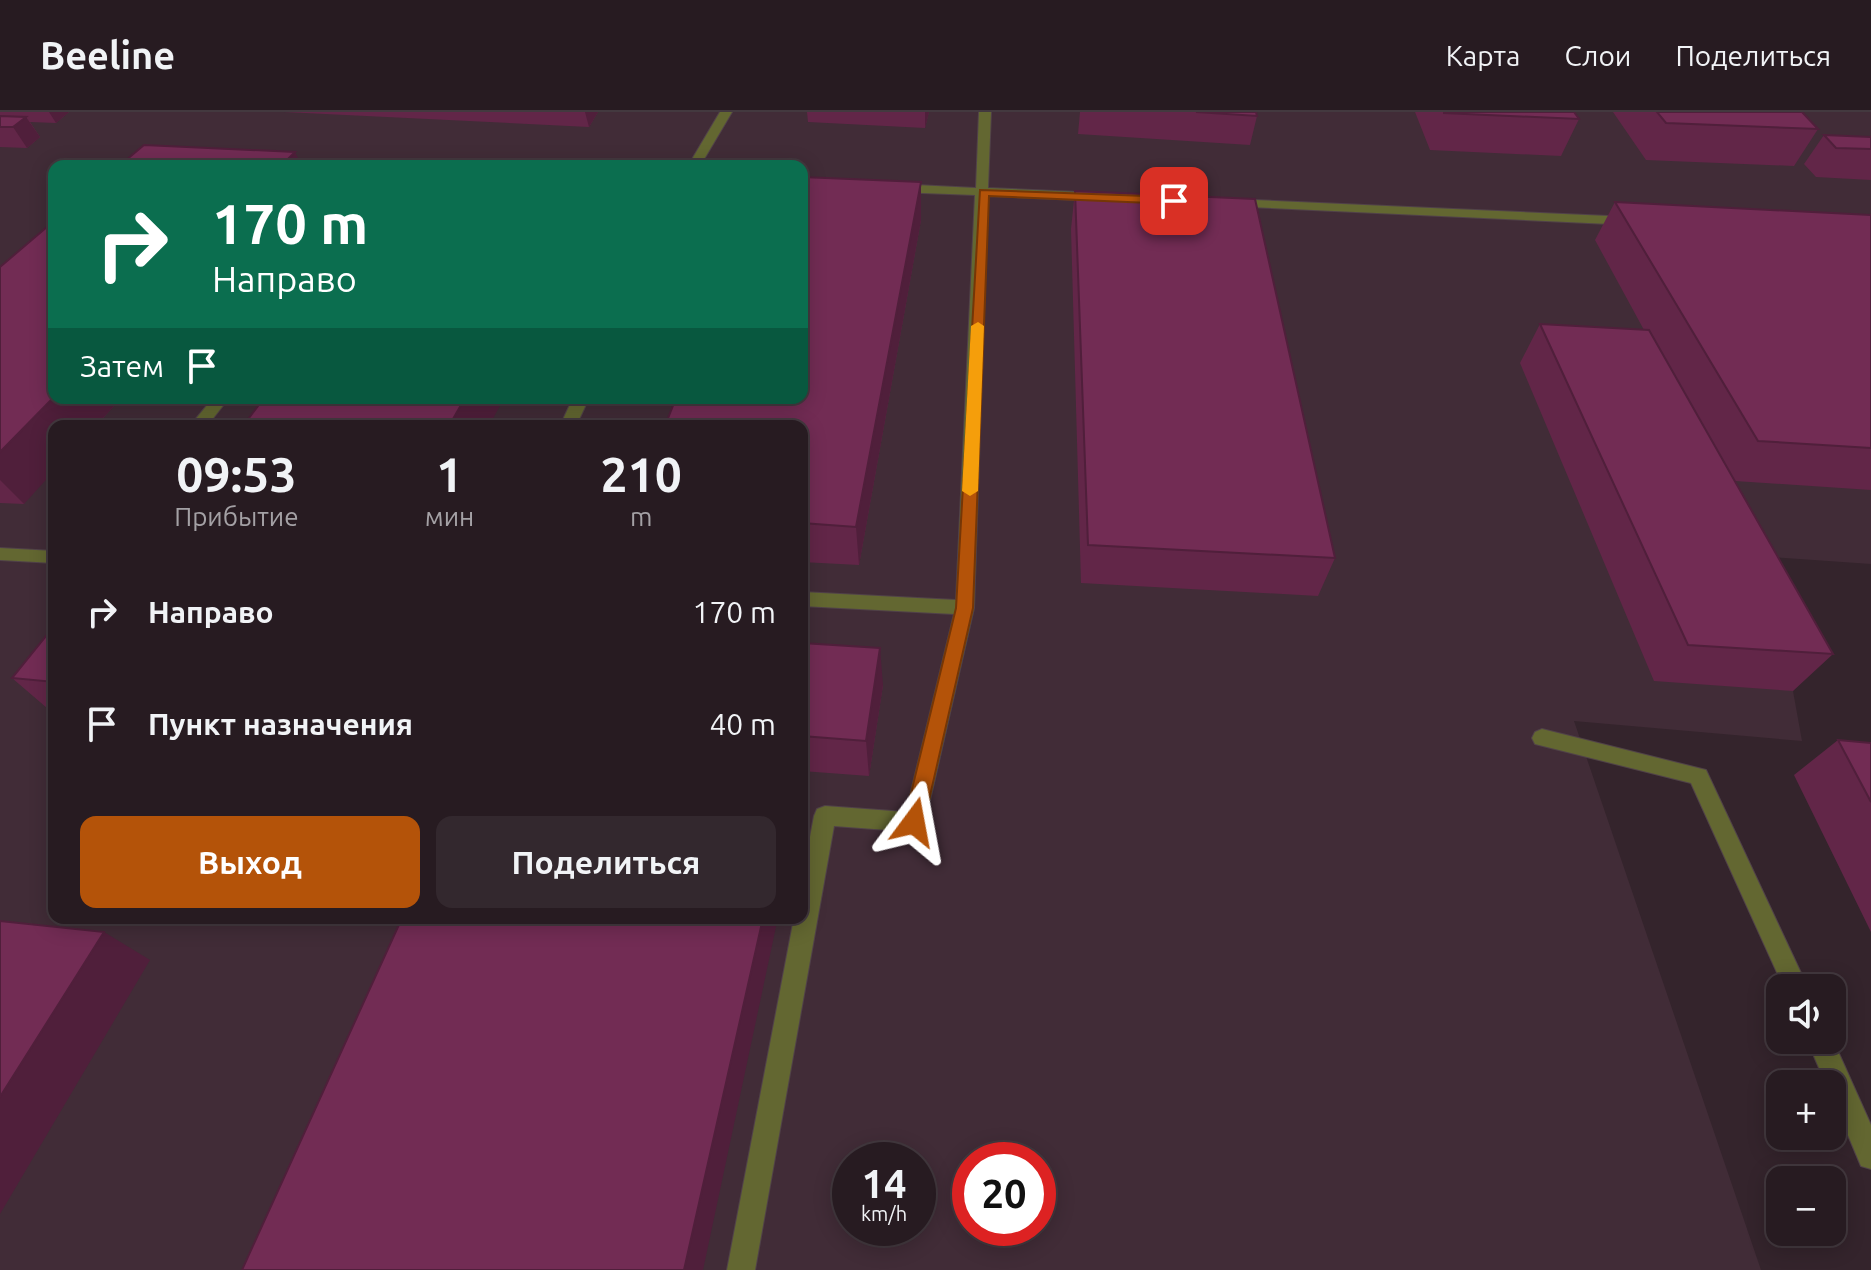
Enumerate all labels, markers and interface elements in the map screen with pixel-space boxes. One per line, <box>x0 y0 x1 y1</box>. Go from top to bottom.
text: Beeline <box>40 34 175 76</box>
text: Карта <box>1446 40 1520 71</box>
text: Слои <box>1564 40 1631 71</box>
text: Поделиться <box>1675 40 1831 71</box>
pin <box>1140 167 1208 235</box>
icon: arrive <box>1152 179 1196 223</box>
icon: right <box>80 192 184 296</box>
text: 170 m <box>212 192 368 255</box>
text: Направо <box>212 258 357 299</box>
icon: arrive <box>180 344 224 388</box>
text: Затем <box>80 349 164 383</box>
text: 09:53 <box>176 447 296 501</box>
text: 1 <box>436 447 463 501</box>
text: 210 <box>601 447 682 501</box>
text: Прибытие <box>174 502 299 531</box>
text: мин <box>425 502 474 531</box>
text: m <box>630 502 652 531</box>
icon: right <box>80 590 124 634</box>
text: Направо <box>148 595 274 629</box>
text: 170 m <box>692 595 776 629</box>
icon: arrive <box>80 702 124 746</box>
text: Пункт назначения <box>148 707 413 741</box>
text: 40 m <box>709 707 776 741</box>
position arrow <box>872 780 956 864</box>
button: Выход <box>80 816 420 908</box>
button: Поделиться <box>436 816 776 908</box>
map controls <box>1766 974 1846 1246</box>
button: sound <box>1766 974 1846 1054</box>
button: + <box>1766 1070 1846 1150</box>
speed limit sign: 20 <box>952 1142 1056 1246</box>
text: 14 <box>861 1161 907 1206</box>
button: − <box>1766 1166 1846 1246</box>
text: km/h <box>861 1202 907 1225</box>

